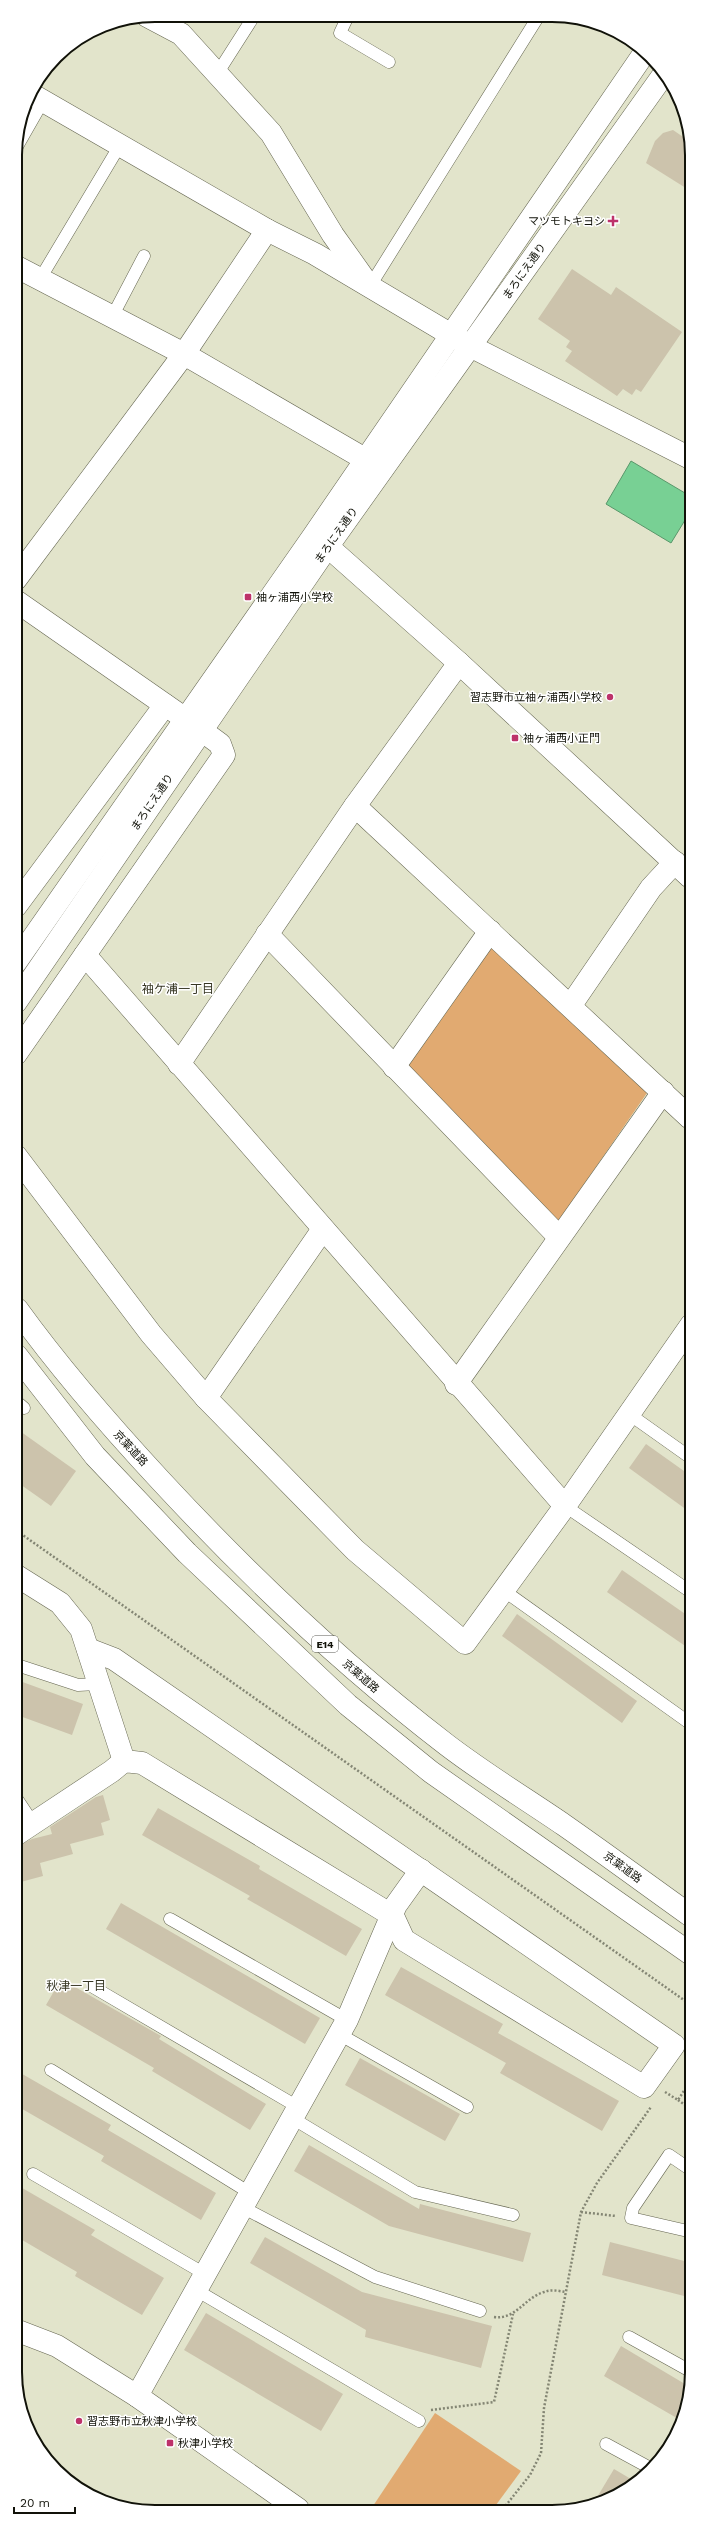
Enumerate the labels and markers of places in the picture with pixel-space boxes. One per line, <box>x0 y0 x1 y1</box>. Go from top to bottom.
place label: マツモトキヨシ <box>528 215 605 228</box>
marker: マツモトキヨシ <box>608 216 618 226</box>
place label: 袖ヶ浦西小学校 <box>256 591 333 604</box>
marker: 袖ヶ浦西小学校 <box>243 592 253 602</box>
place label: 習志野市立袖ヶ浦西小学校 <box>470 691 602 704</box>
marker: 習志野市立袖ヶ浦西小学校 <box>605 692 615 702</box>
place label: 袖ヶ浦西小正門 <box>523 732 600 745</box>
marker: 袖ヶ浦西小正門 <box>510 733 520 743</box>
place label: 習志野市立秋津小学校 <box>87 2415 197 2428</box>
marker: 習志野市立秋津小学校 <box>74 2416 84 2426</box>
place label: 秋津小学校 <box>178 2437 233 2450</box>
marker: 秋津小学校 <box>165 2438 175 2448</box>

